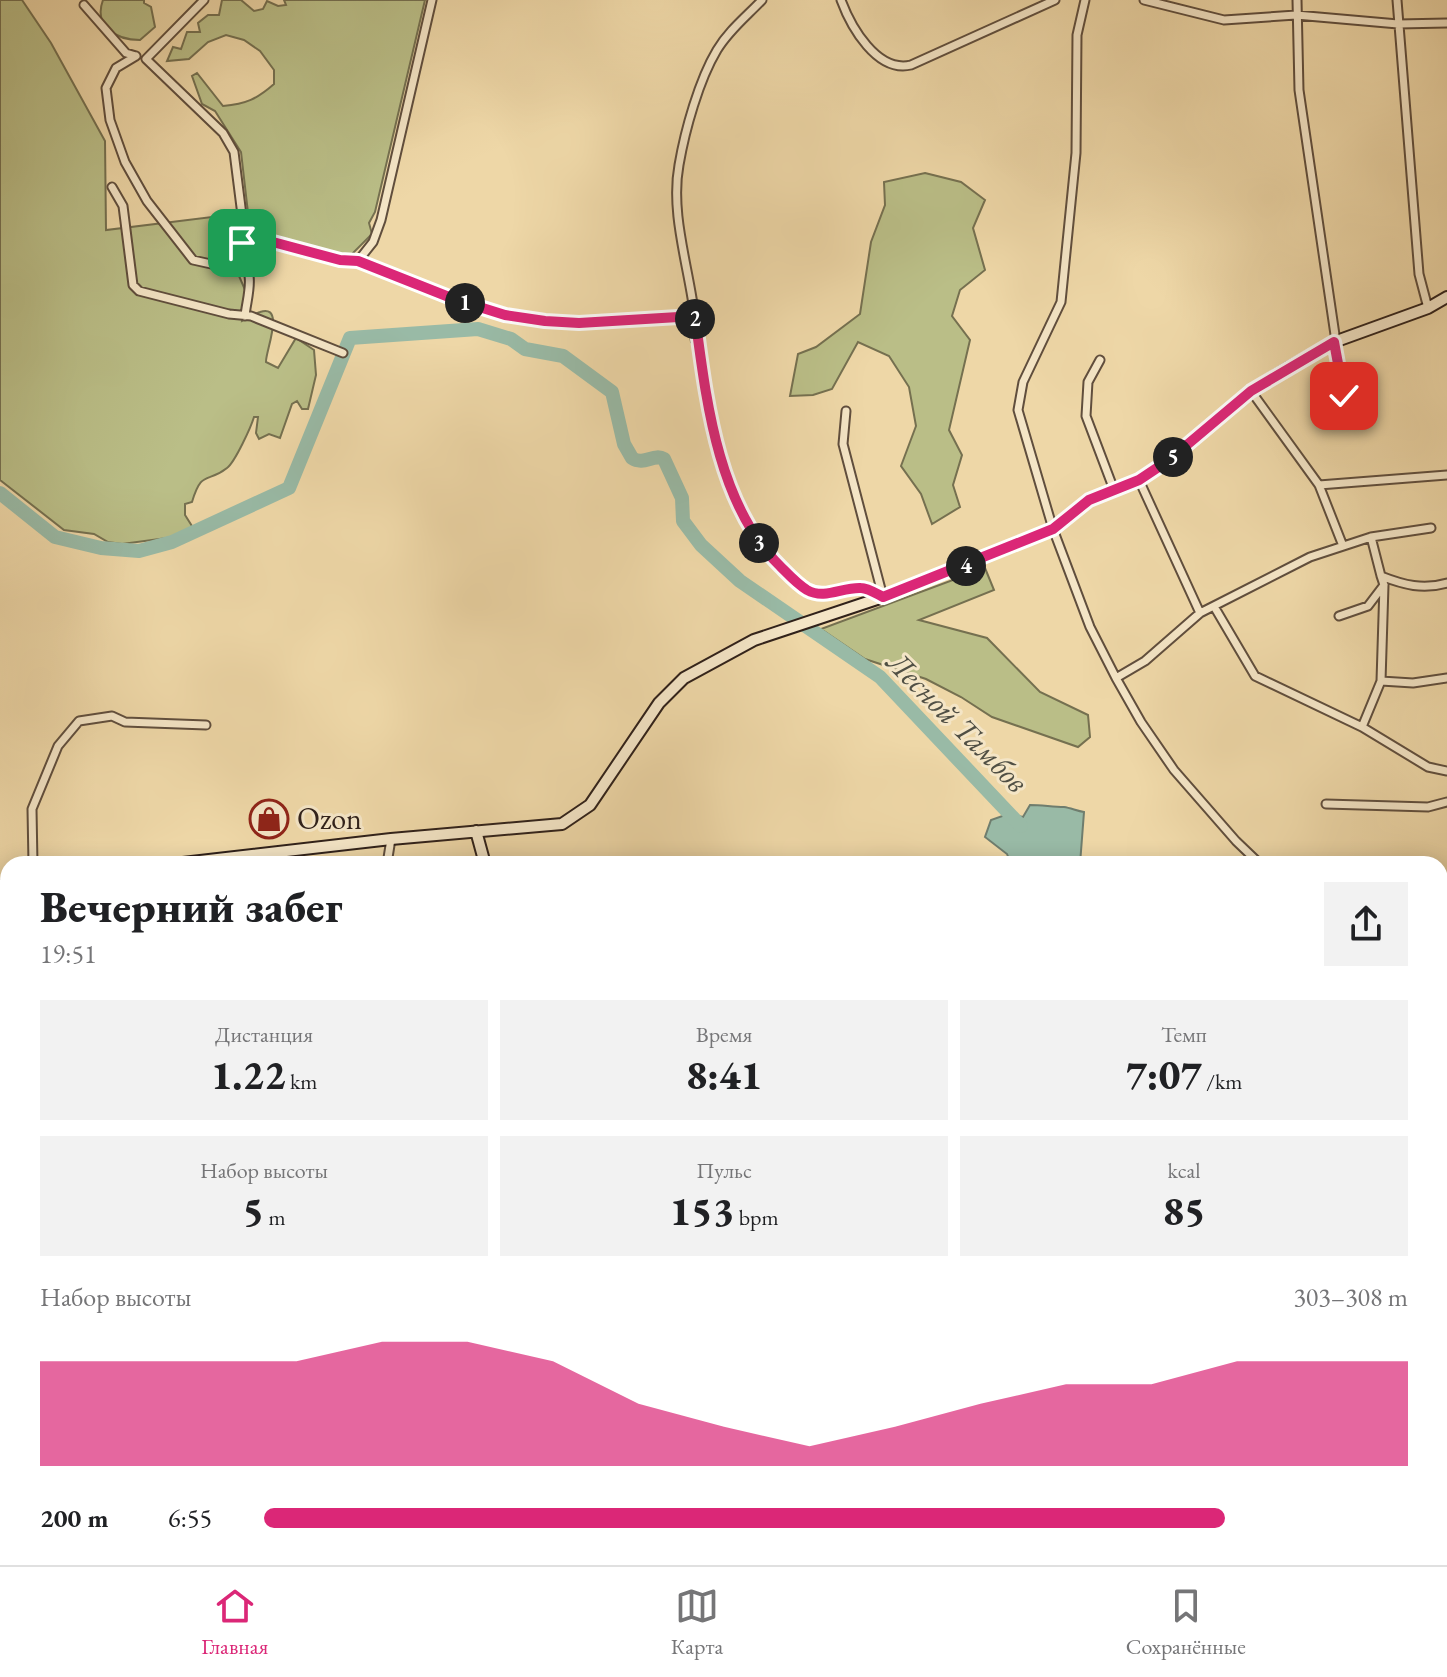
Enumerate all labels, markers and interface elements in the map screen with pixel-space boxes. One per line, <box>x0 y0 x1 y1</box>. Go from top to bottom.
pin <box>208 209 276 277</box>
icon: arrive <box>220 221 264 265</box>
pin: 1 <box>445 283 485 323</box>
text: 1 <box>459 288 471 317</box>
pin: 2 <box>675 299 715 339</box>
text: 2 <box>689 304 701 333</box>
pin <box>1310 362 1378 430</box>
icon: check <box>1322 374 1366 418</box>
pin: 5 <box>1153 437 1193 477</box>
text: 5 <box>1167 442 1179 471</box>
pin: 3 <box>739 523 779 563</box>
text: 3 <box>753 528 765 557</box>
pin: 4 <box>946 546 986 586</box>
text: 4 <box>960 551 972 580</box>
water label: Лесной Тамбов <box>877 641 1038 802</box>
shop icon: Ozon <box>248 798 290 840</box>
place label: Ozon <box>297 799 362 838</box>
text: Вечерний забег <box>40 878 343 935</box>
button: share <box>1324 882 1408 966</box>
text: 19:51 <box>40 937 96 971</box>
text: Дистанция <box>215 1020 313 1049</box>
text: Время <box>696 1020 752 1049</box>
text: Темп <box>1161 1020 1207 1049</box>
text: 1.22 <box>211 1049 286 1101</box>
text: 8:41 <box>686 1049 762 1101</box>
text: 7:07 <box>1126 1049 1202 1101</box>
text: km <box>286 1067 317 1096</box>
text: /km <box>1202 1067 1243 1096</box>
text: Набор высоты <box>200 1156 328 1185</box>
text: Пульс <box>696 1156 752 1185</box>
text: kcal <box>1167 1156 1201 1185</box>
text: 5 <box>242 1185 264 1237</box>
text: 153 <box>669 1185 734 1237</box>
text: 85 <box>1162 1185 1206 1237</box>
text: m <box>264 1203 286 1232</box>
text: bpm <box>734 1203 779 1232</box>
text: Набор высоты <box>40 1280 191 1314</box>
text: 303–308 m <box>1293 1280 1408 1314</box>
text: 200 m <box>40 1501 108 1535</box>
text: 6:55 <box>168 1501 212 1535</box>
tab: Главная <box>201 1584 268 1661</box>
tab: Карта <box>671 1584 723 1661</box>
tab: Сохранённые <box>1126 1584 1246 1661</box>

